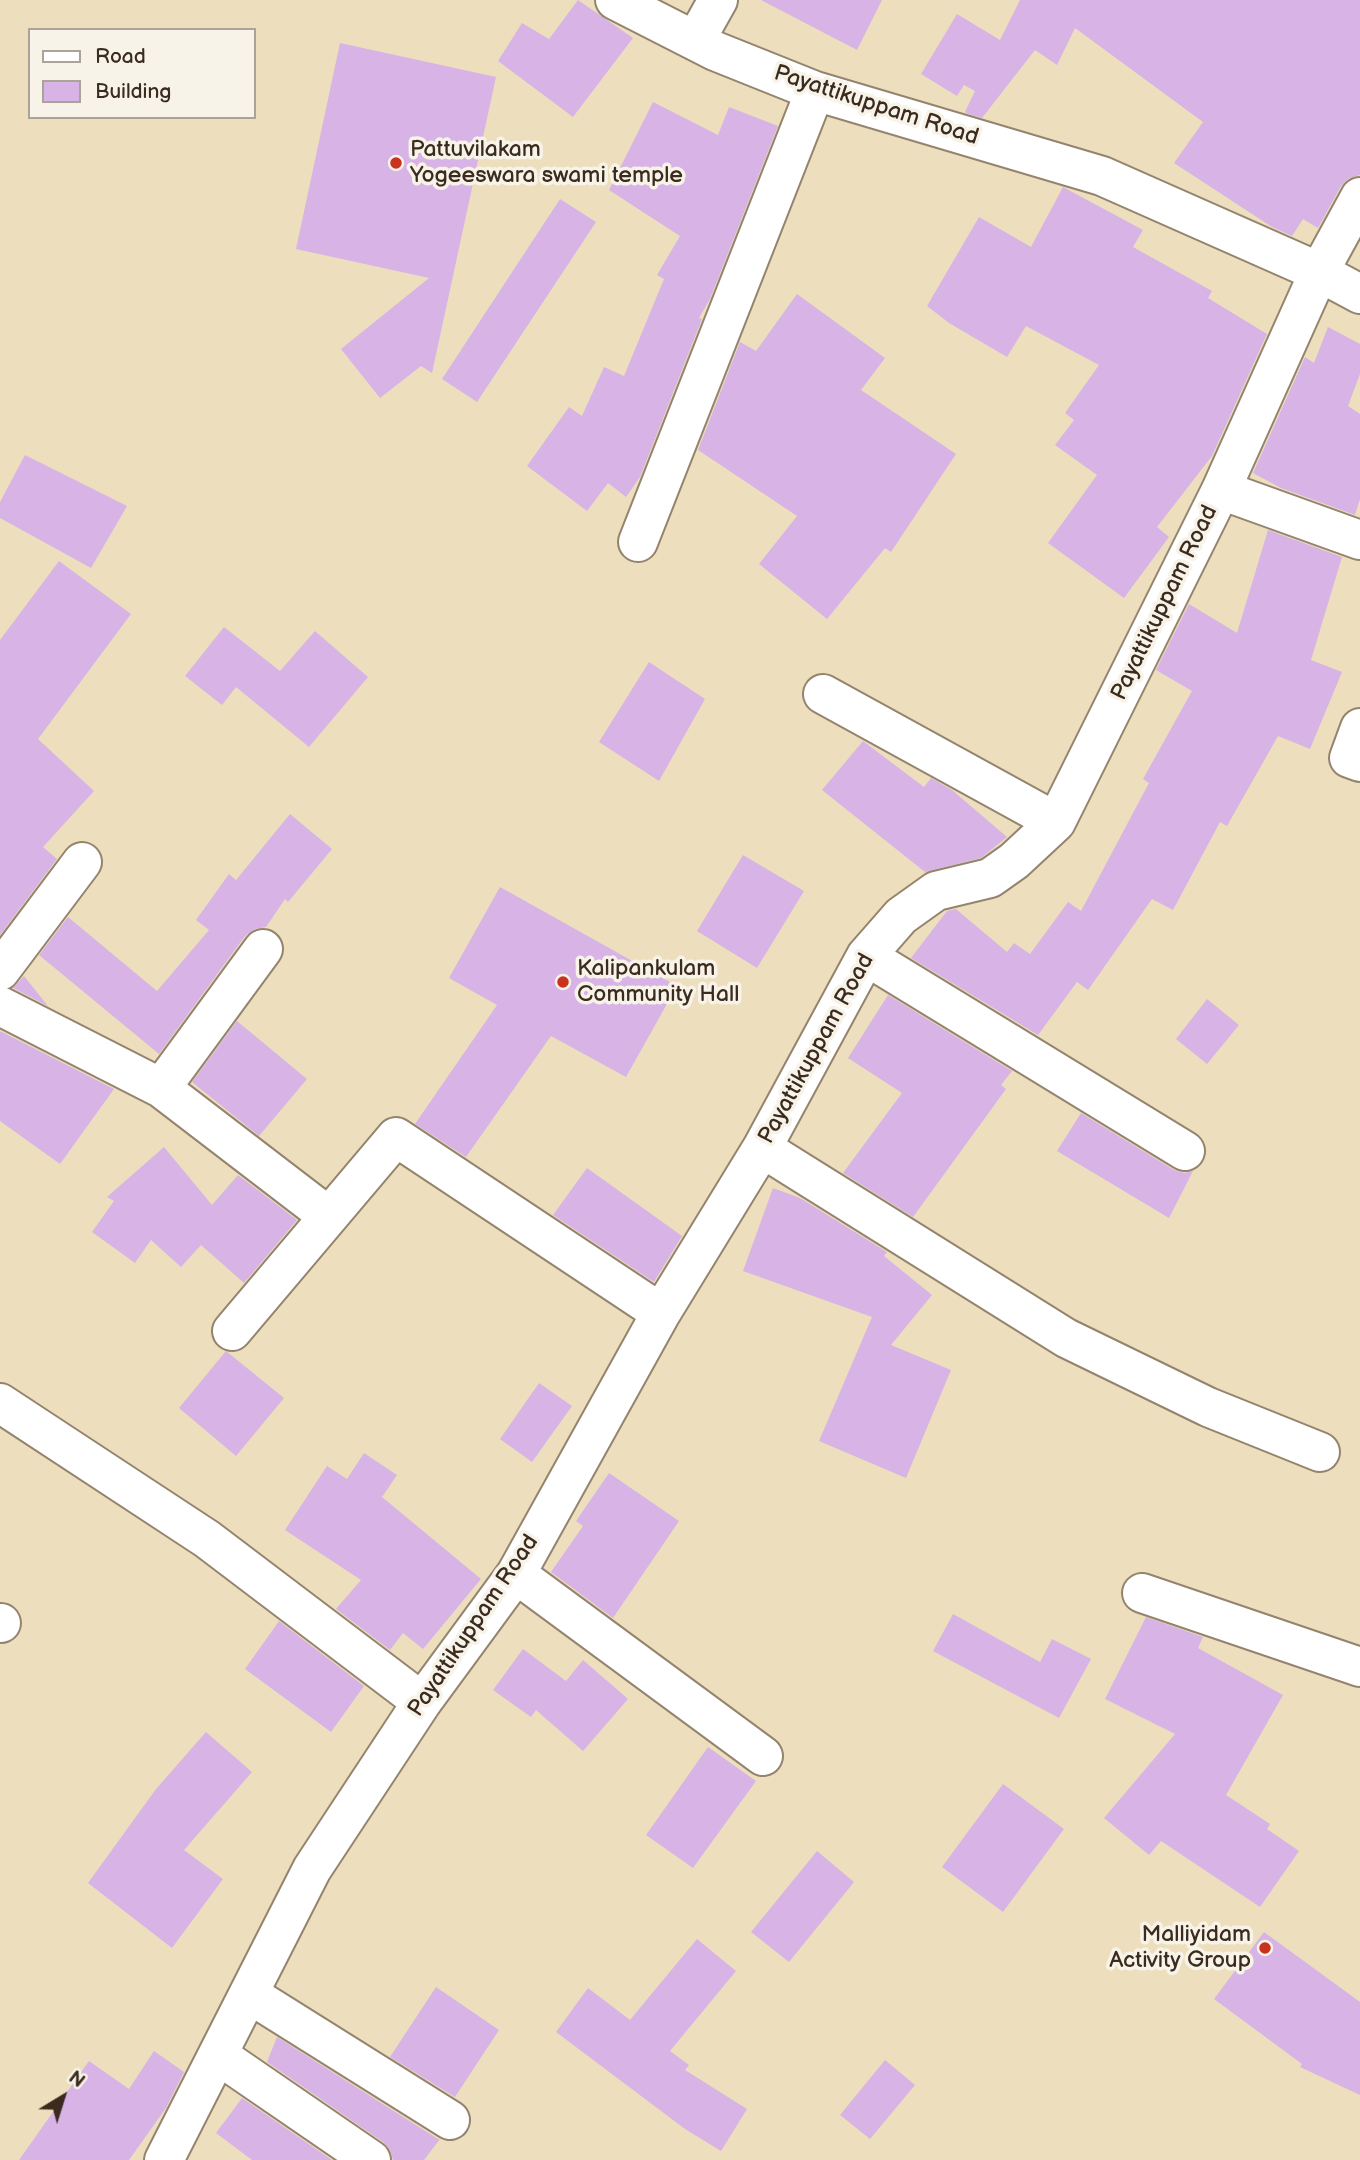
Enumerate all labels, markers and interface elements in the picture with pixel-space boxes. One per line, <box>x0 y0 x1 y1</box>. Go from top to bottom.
legend <box>28 28 256 119</box>
text: Road <box>95 44 146 69</box>
street label: Payattikuppam Road <box>770 60 982 152</box>
text: Building <box>95 79 171 104</box>
place label: Pattuvilakam Yogeeswara swami temple <box>410 136 683 190</box>
marker: Pattuvilakam Yogeeswara swami temple <box>388 155 404 171</box>
street label: Payattikuppam Road <box>1106 501 1224 705</box>
street label: Payattikuppam Road <box>753 949 881 1149</box>
place label: Kalipankulam Community Hall <box>577 955 739 1009</box>
marker: Kalipankulam Community Hall <box>555 974 571 990</box>
street label: Payattikuppam Road <box>403 1530 545 1722</box>
place label: Malliyidam Activity Group <box>1109 1921 1251 1975</box>
marker: Malliyidam Activity Group <box>1257 1940 1273 1956</box>
north arrow <box>28 2062 98 2132</box>
text: N <box>64 2067 89 2094</box>

